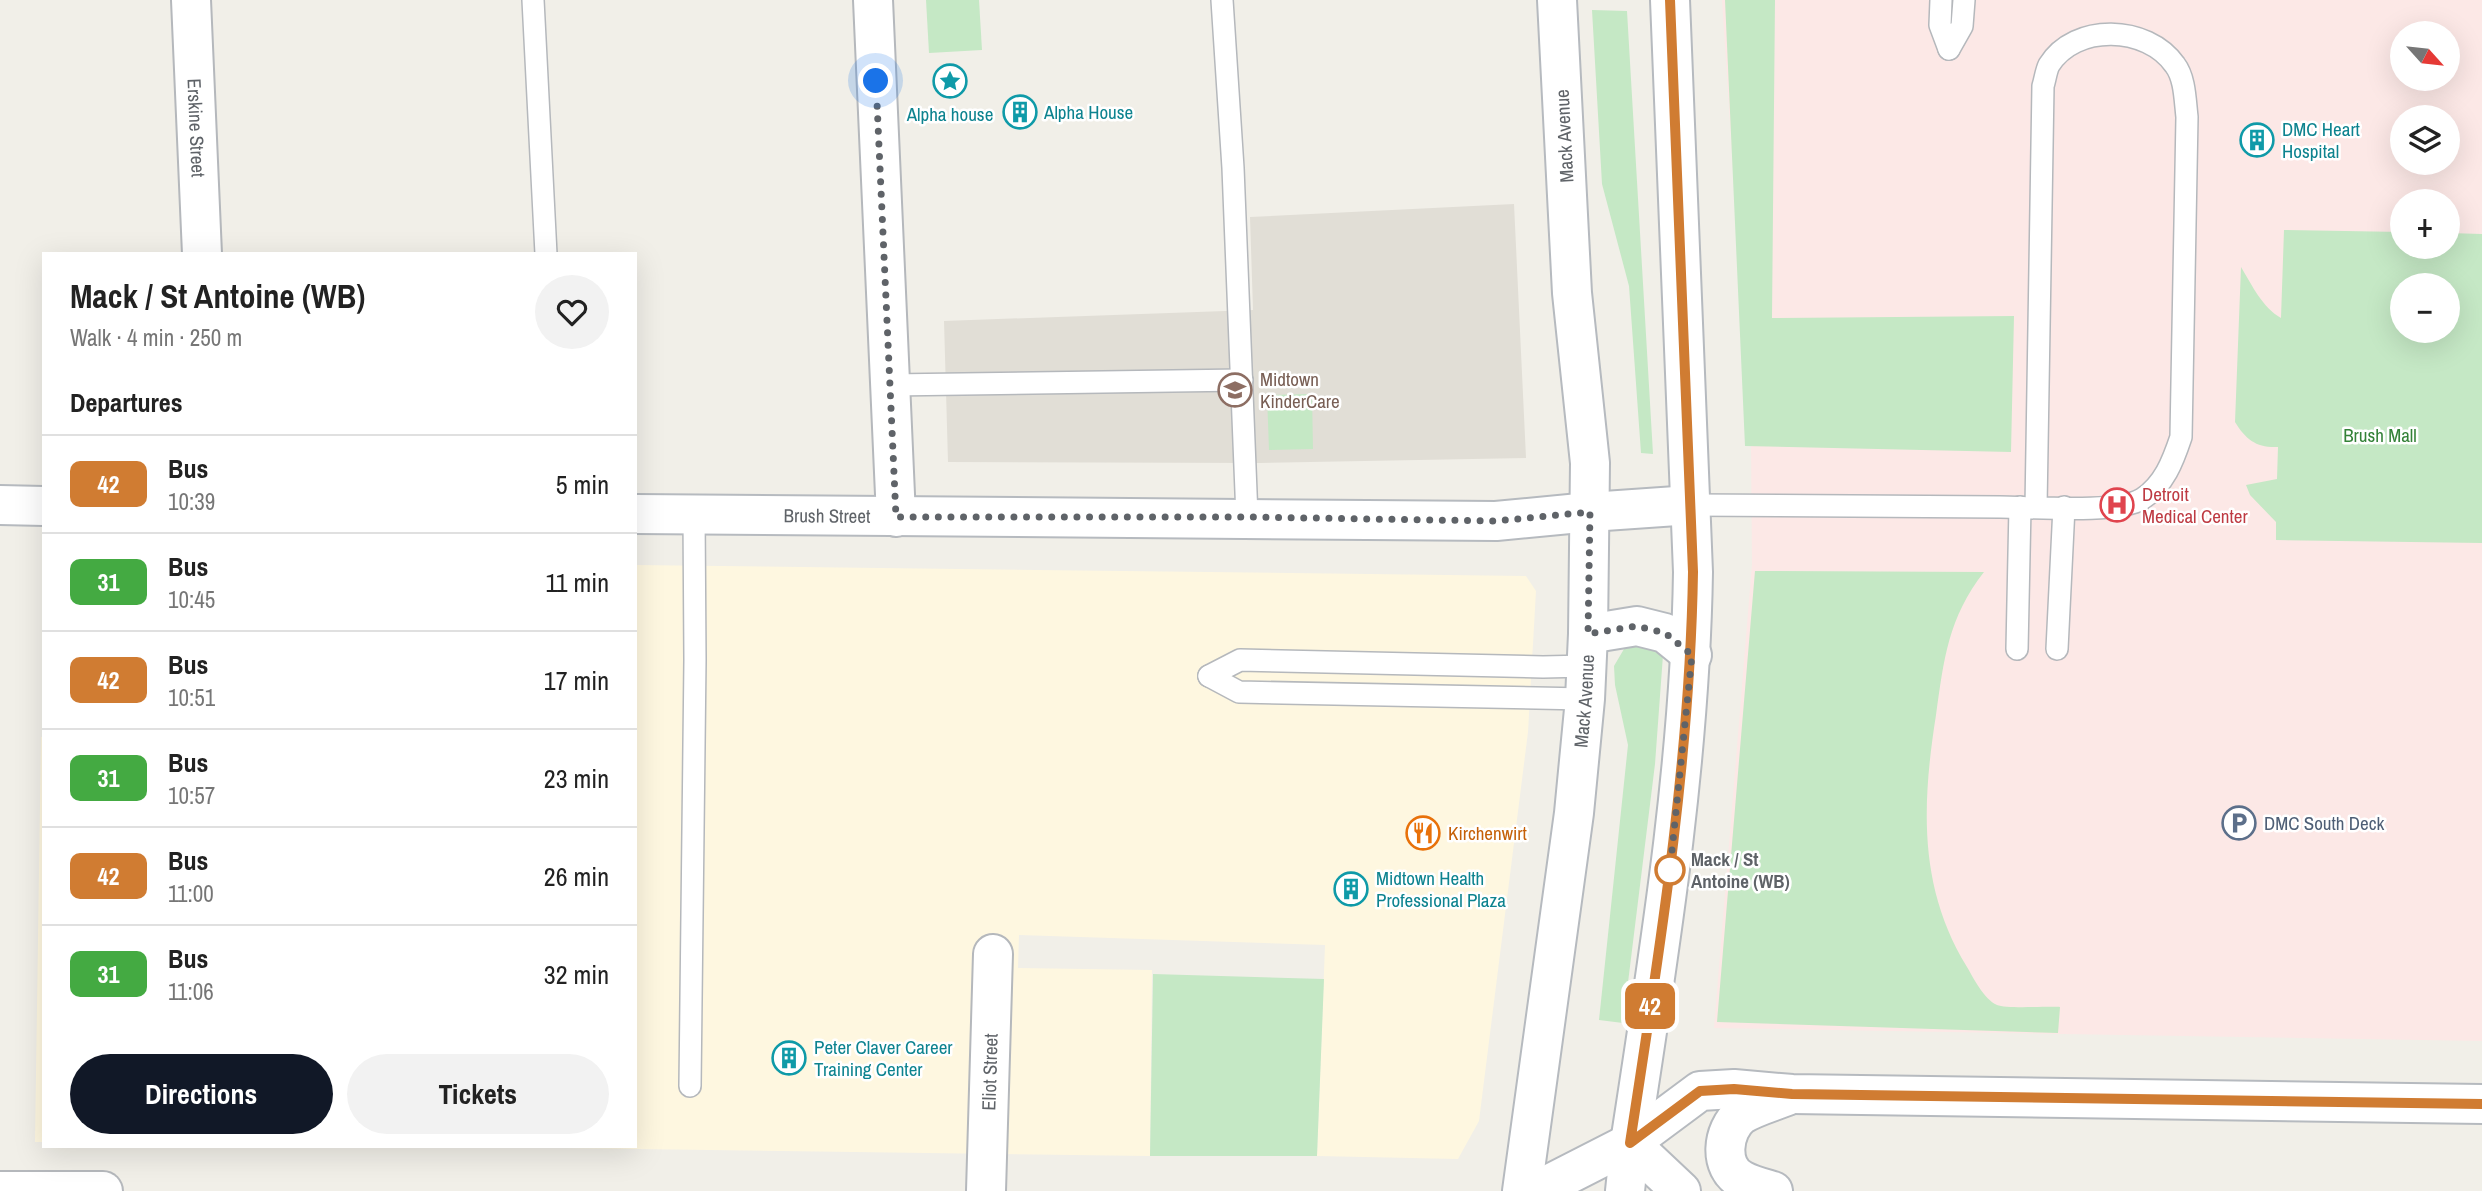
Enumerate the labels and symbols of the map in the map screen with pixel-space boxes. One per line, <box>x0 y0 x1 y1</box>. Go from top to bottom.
north arrow <box>2390 21 2460 91</box>
place icon: Alpha house <box>931 62 969 100</box>
your location <box>858 63 893 98</box>
street label: Erskine Street <box>181 78 212 178</box>
street label: Mack Avenue <box>1549 89 1579 183</box>
building icon: Alpha House <box>1001 93 1039 131</box>
place label: Alpha House <box>1043 99 1133 125</box>
place label: Alpha house <box>906 101 993 127</box>
place label: DMC Heart Hospital <box>2282 116 2361 164</box>
building icon: DMC Heart Hospital <box>2238 121 2276 159</box>
place label: Midtown KinderCare <box>1260 366 1340 414</box>
school or university icon: Midtown KinderCare <box>1216 371 1254 409</box>
park label: Brush Mall <box>2343 422 2417 448</box>
place label: Detroit Medical Center <box>2142 481 2248 529</box>
hospital icon: Detroit Medical Center <box>2098 486 2136 524</box>
street label: Brush Street <box>784 502 871 529</box>
street label: Mack Avenue <box>1567 654 1600 749</box>
parking icon: DMC South Deck <box>2220 804 2258 842</box>
place label: DMC South Deck <box>2264 810 2385 836</box>
restaurant icon: Kirchenwirt <box>1404 814 1442 852</box>
place label: Kirchenwirt <box>1448 820 1527 846</box>
place label: Mack / St Antoine (WB) <box>1691 846 1790 894</box>
marker: Mack / St Antoine (WB) <box>1655 855 1685 885</box>
place label: Midtown Health Professional Plaza <box>1376 865 1506 913</box>
building icon: Midtown Health Professional Plaza <box>1332 870 1370 908</box>
line badge: 42 <box>1618 983 1682 1029</box>
street label: Eliot Street <box>975 1032 1004 1111</box>
place label: Peter Claver Career Training Center <box>814 1034 953 1082</box>
building icon: Peter Claver Career Training Center <box>770 1039 808 1077</box>

